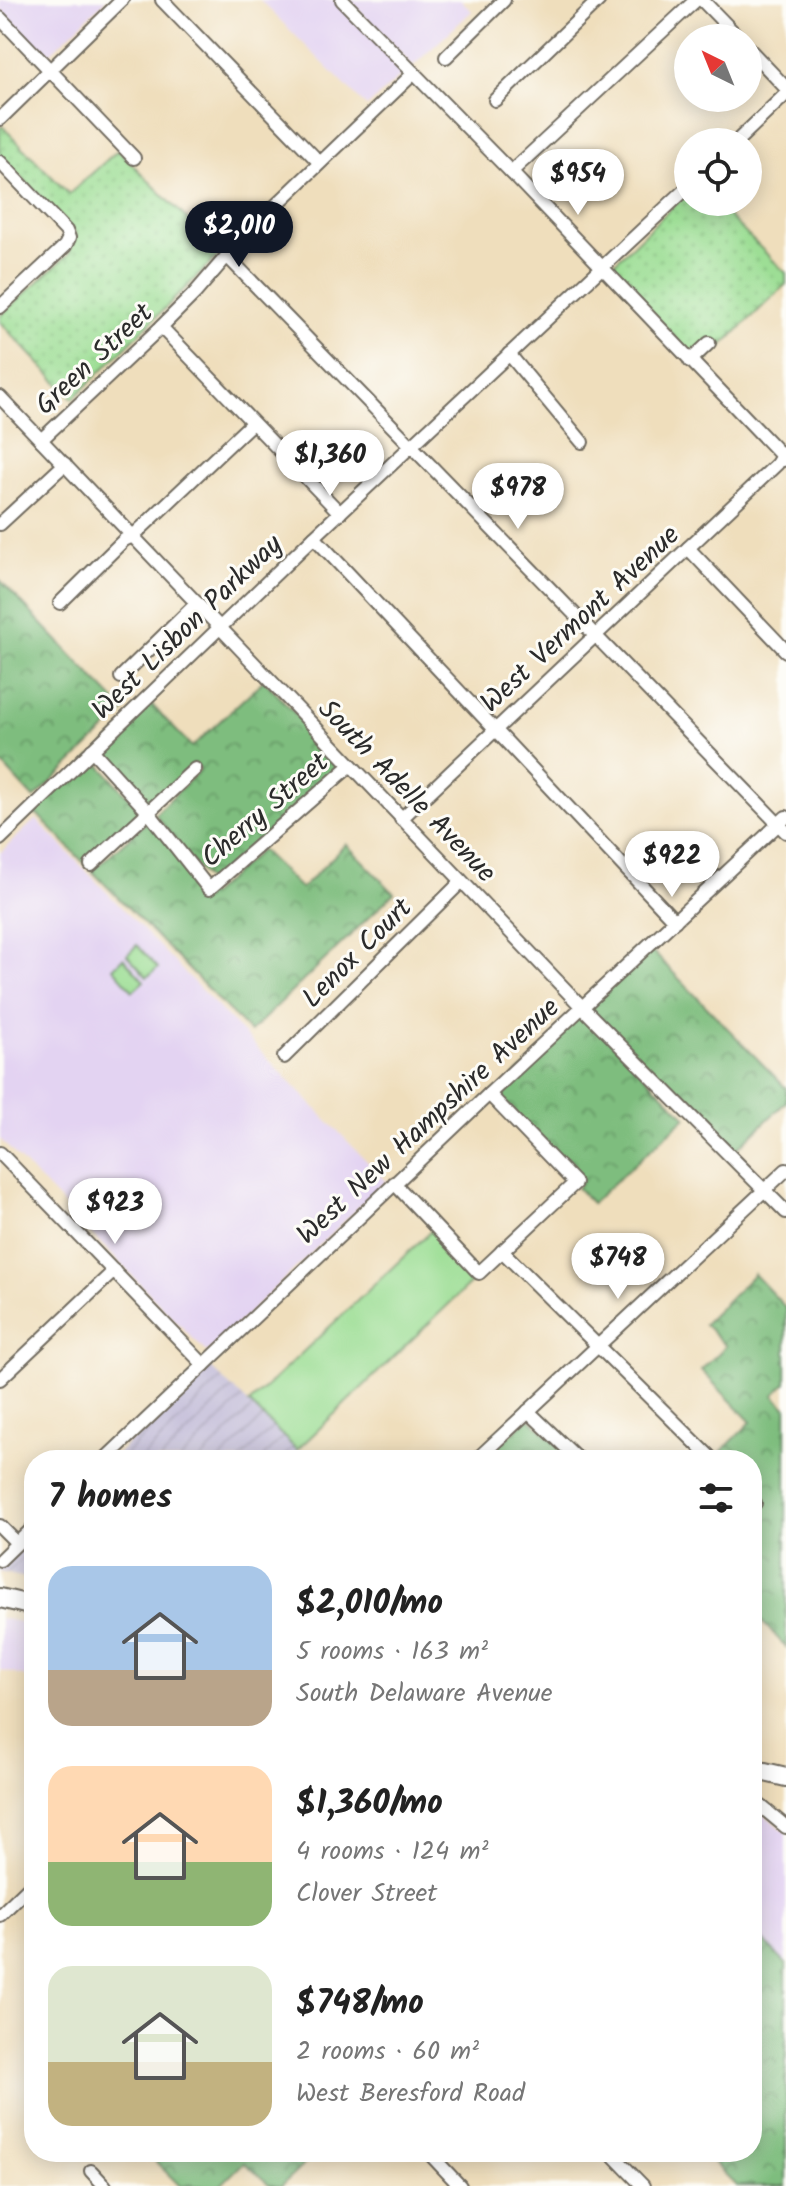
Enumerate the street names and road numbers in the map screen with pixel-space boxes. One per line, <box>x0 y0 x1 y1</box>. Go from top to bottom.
street label: Green Street <box>25 292 165 427</box>
street label: West Vermont Avenue <box>470 515 691 725</box>
street label: West Lisbon Parkway <box>82 524 295 731</box>
street label: South Adelle Avenue <box>306 689 507 895</box>
street label: Cherry Street <box>191 741 341 880</box>
street label: Lenox Court <box>292 887 425 1020</box>
street label: West New Hampshire Avenue <box>287 987 571 1257</box>

